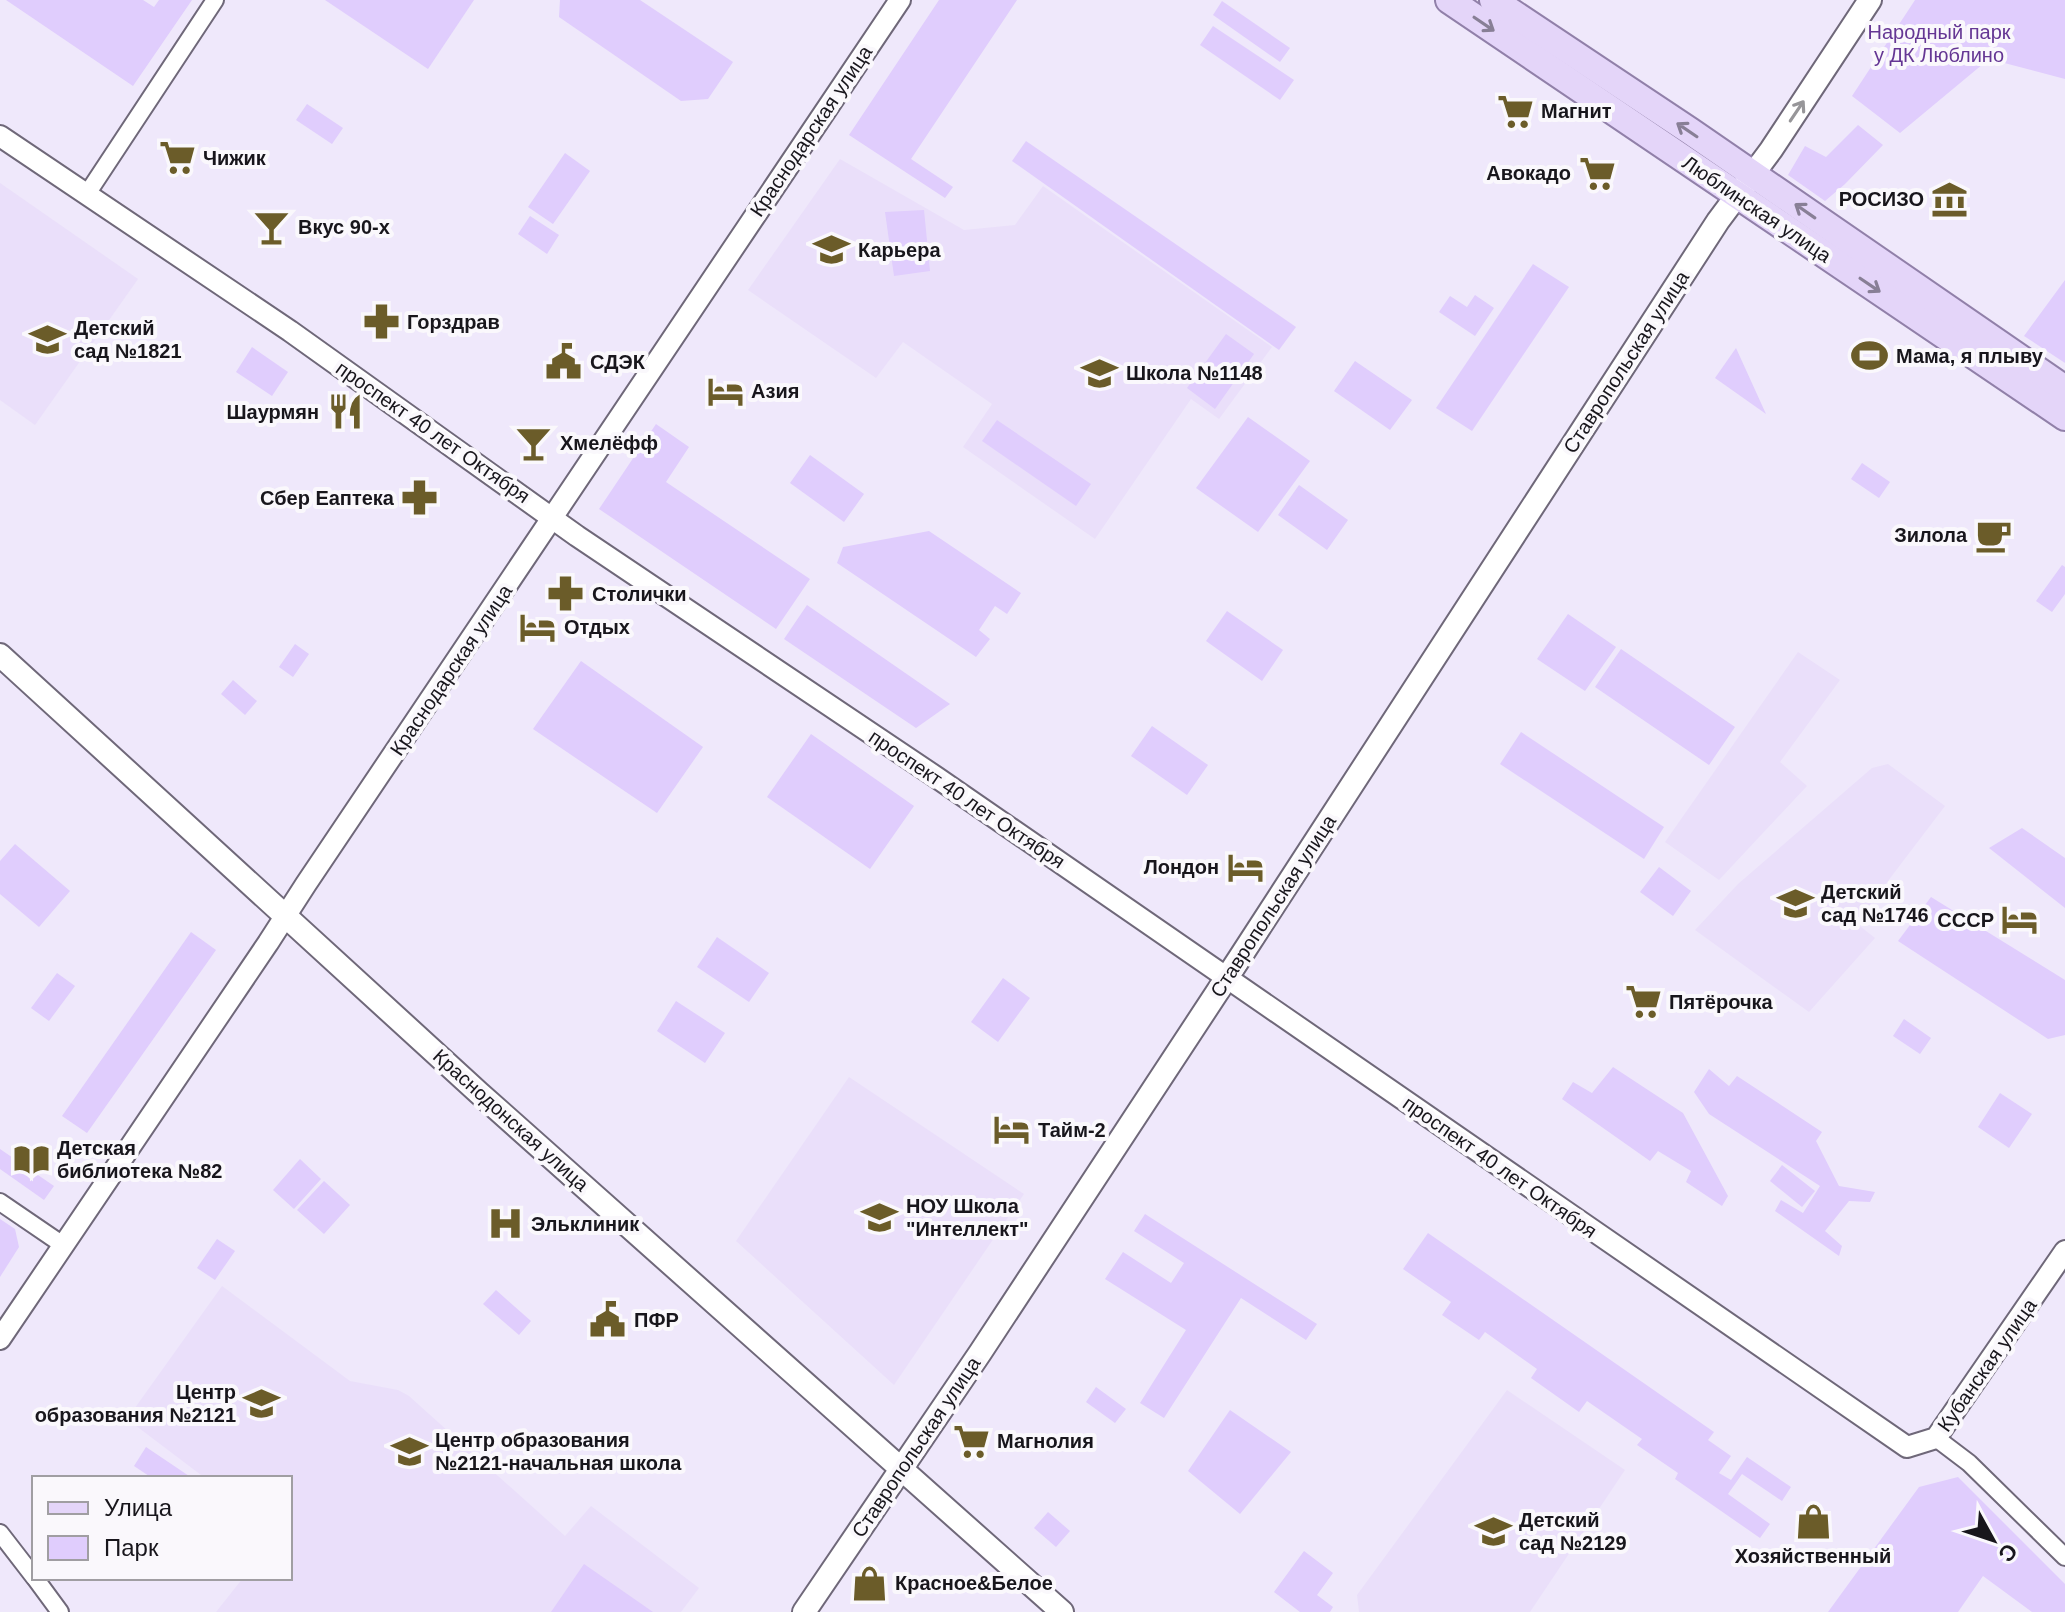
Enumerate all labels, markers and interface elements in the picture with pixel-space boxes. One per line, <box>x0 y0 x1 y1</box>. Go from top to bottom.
one-way arrow <box>1473 16 1495 32</box>
park label: Народный парк у ДК Люблино <box>1867 21 2011 66</box>
street label: Краснодарская улица <box>746 41 877 221</box>
supermarket icon: Магнит <box>1496 92 1534 130</box>
place label: Магнит <box>1541 100 1612 122</box>
one-way arrow <box>1789 100 1805 122</box>
one-way arrow <box>1677 122 1699 138</box>
supermarket icon: Чижик <box>158 139 196 177</box>
place label: Чижик <box>203 147 267 169</box>
street label: Люблинская улица <box>1679 151 1836 267</box>
supermarket icon: Авокадо <box>1578 154 1616 192</box>
place label: Авокадо <box>1486 162 1571 184</box>
museum icon: РОСИЗО <box>1931 180 1969 218</box>
place label: РОСИЗО <box>1839 188 1924 210</box>
one-way arrow <box>1794 203 1816 219</box>
bar icon: Вкус 90-х <box>253 208 291 246</box>
place label: Вкус 90-х <box>298 216 390 238</box>
school or university icon: Карьера <box>813 231 851 269</box>
place label: Карьера <box>858 239 941 261</box>
street label: Ставропольская улица <box>1559 266 1694 457</box>
one-way arrow <box>1859 277 1881 294</box>
pharmacy icon: Горздрав <box>362 303 400 341</box>
place label: Горздрав <box>407 311 500 333</box>
place label: Детский сад №1821 <box>74 317 182 362</box>
school or university icon: Детский сад №1821 <box>29 320 67 358</box>
sports icon: Мама, я плыву <box>1851 337 1889 375</box>
public building icon: СДЭК <box>545 343 583 381</box>
place label: Мама, я плыву <box>1896 345 2044 367</box>
place label: СДЭК <box>590 351 646 373</box>
school or university icon: Школа №1148 <box>1081 354 1119 392</box>
street label: проспект 40 лет Октября <box>332 357 534 507</box>
place label: Школа №1148 <box>1126 362 1263 384</box>
hotel icon: Азия <box>706 372 744 410</box>
place label: Азия <box>751 380 799 402</box>
restaurant icon: Шаурмян <box>326 393 364 431</box>
place label: Шаурмян <box>226 401 319 423</box>
bar icon: Хмелёфф <box>515 424 553 462</box>
place label: Хмелёфф <box>560 432 658 454</box>
pharmacy icon: Сбер Еаптека <box>401 479 439 517</box>
place label: Сбер Еаптека <box>260 487 395 509</box>
cafe icon: Зилола <box>1974 516 2012 554</box>
place label: Зилола <box>1894 524 1968 546</box>
pharmacy icon: Столички <box>547 575 585 613</box>
street label: Краснодарская улица <box>386 580 517 760</box>
place label: Столички <box>592 583 687 605</box>
hotel icon: Отдых <box>519 608 557 646</box>
place label: Отдых <box>564 616 630 638</box>
street label: проспект 40 лет Октября <box>865 725 1069 873</box>
street label: Ставропольская улица <box>1206 810 1341 1001</box>
hotel icon: Лондон <box>1226 848 1264 886</box>
place label: Лондон <box>1144 856 1219 878</box>
place label: Детский сад №1746 <box>1821 881 1929 926</box>
school or university icon: Детский сад №1746 <box>1776 885 1814 923</box>
hotel icon: СССР <box>2001 901 2039 939</box>
place label: СССР <box>1937 909 1994 931</box>
supermarket icon: Пятёрочка <box>1624 983 1662 1021</box>
place label: Пятёрочка <box>1669 991 1774 1013</box>
street label: Краснодонская улица <box>429 1045 594 1196</box>
street label: проспект 40 лет Октября <box>1399 1092 1601 1242</box>
hotel icon: Тайм-2 <box>993 1111 1031 1149</box>
place label: Тайм-2 <box>1038 1119 1106 1141</box>
place label: Детская библиотека №82 <box>57 1137 222 1182</box>
library icon: Детская библиотека №82 <box>12 1141 50 1179</box>
place label: НОУ Школа "Интеллект" <box>906 1195 1028 1240</box>
school or university icon: НОУ Школа "Интеллект" <box>861 1198 899 1236</box>
hospital icon: Эльклиник <box>486 1205 524 1243</box>
place label: Эльклиник <box>531 1213 640 1235</box>
street label: Кубанская улица <box>1933 1294 2041 1435</box>
public building icon: ПФР <box>589 1301 627 1339</box>
place label: ПФР <box>634 1309 679 1331</box>
street label: Ставропольская улица <box>847 1352 985 1541</box>
place label: Центр образования №2121 <box>35 1381 236 1426</box>
school or university icon: Центр образования №2121 <box>243 1385 281 1423</box>
supermarket icon: Магнолия <box>952 1422 990 1460</box>
place label: Центр образования №2121-начальная школа <box>435 1429 682 1474</box>
place label: Магнолия <box>997 1430 1094 1452</box>
school or university icon: Центр образования №2121-начальная школа <box>390 1432 428 1470</box>
legend <box>32 1476 292 1580</box>
text: Улица <box>104 1494 173 1521</box>
north arrow <box>1953 1500 2033 1580</box>
shop icon: Хозяйственный <box>1794 1502 1832 1540</box>
place label: Детский сад №2129 <box>1519 1509 1627 1554</box>
school or university icon: Детский сад №2129 <box>1474 1513 1512 1551</box>
text: Парк <box>104 1534 159 1561</box>
text: С <box>1993 1538 2023 1567</box>
place label: Хозяйственный <box>1735 1545 1891 1567</box>
shop icon: Красное&Белое <box>850 1564 888 1602</box>
place label: Красное&Белое <box>895 1572 1053 1594</box>

